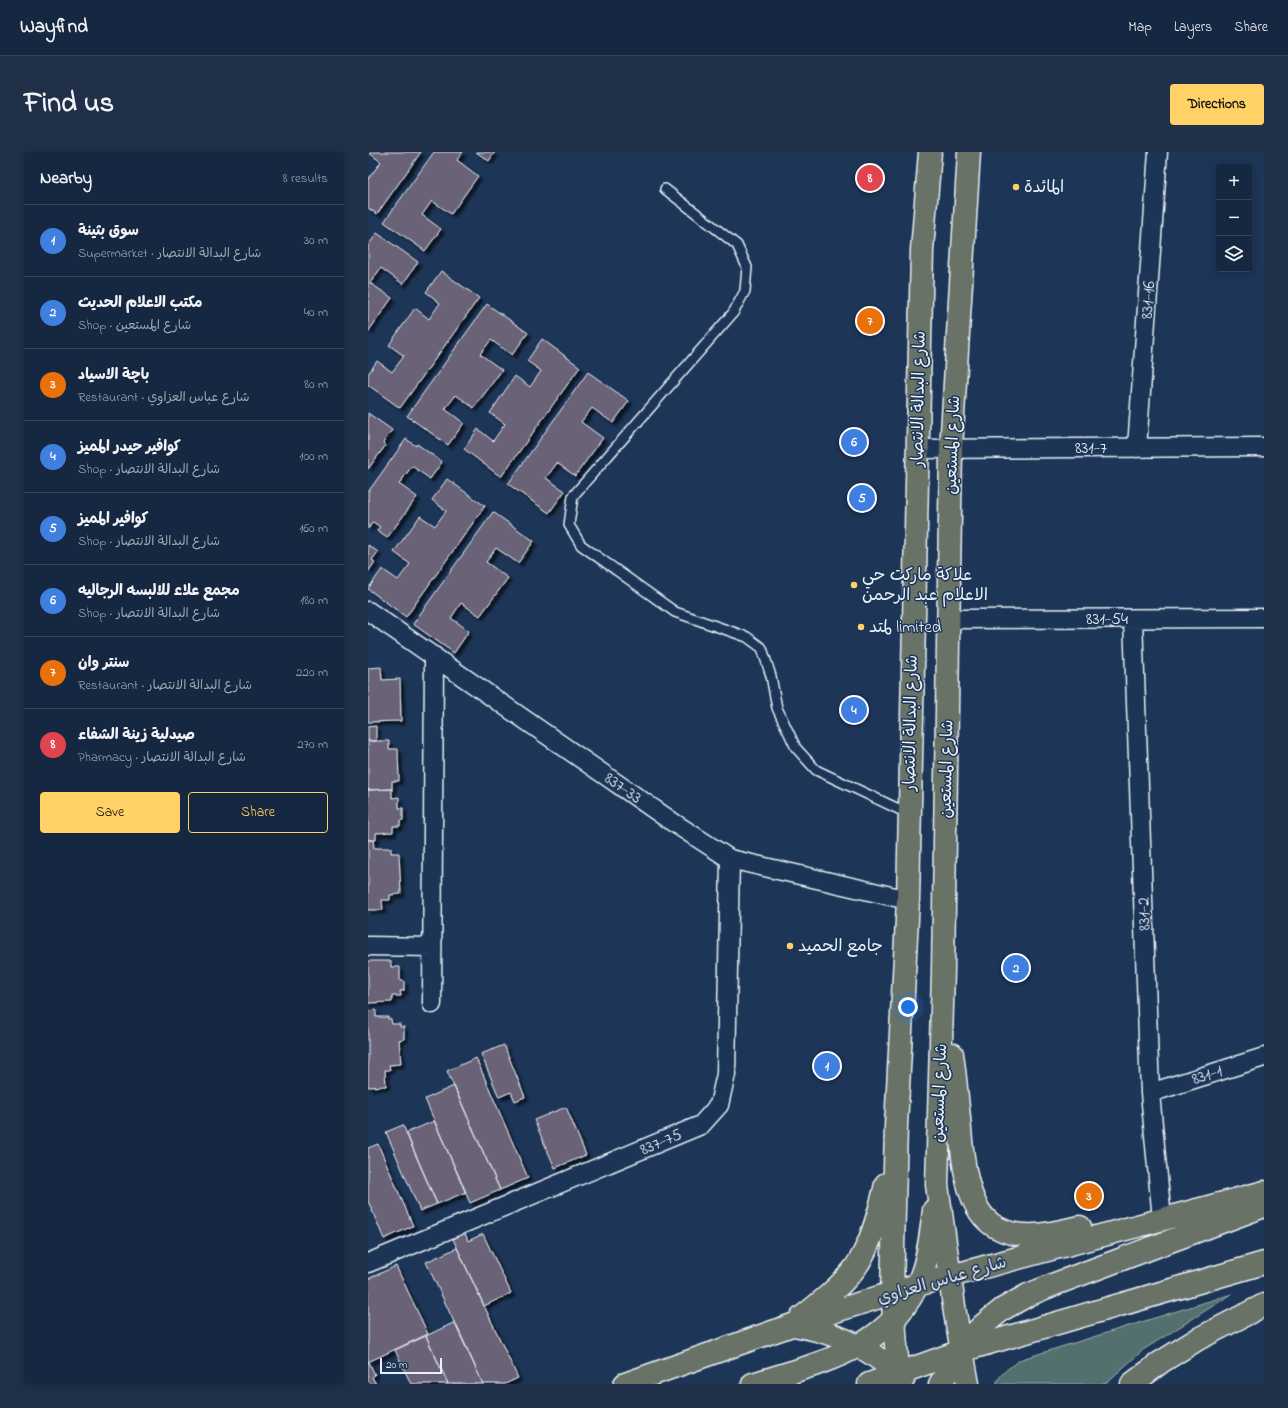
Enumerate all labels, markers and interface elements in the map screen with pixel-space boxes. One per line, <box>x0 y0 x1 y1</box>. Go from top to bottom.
text: Wayfind <box>20 14 88 41</box>
text: Map <box>1128 17 1152 38</box>
text: Layers <box>1174 17 1212 38</box>
text: Share <box>1234 17 1268 38</box>
text: Find us <box>24 84 114 125</box>
button: Directions <box>1170 84 1264 125</box>
pin: 8 <box>857 163 883 193</box>
map controls <box>1216 164 1252 272</box>
button: + <box>1216 164 1252 200</box>
text: Nearby <box>40 166 92 191</box>
text: 8 results <box>283 169 328 188</box>
place label: المائدة <box>1024 175 1064 200</box>
marker: المائدة <box>1011 182 1021 192</box>
button: − <box>1216 200 1252 236</box>
text: سوق بثينة <box>78 220 139 242</box>
text: 1 <box>51 231 55 250</box>
text: 30 m <box>304 231 328 250</box>
button: layers <box>1216 236 1252 272</box>
text: Supermarket · شارع البدالة الانتصار <box>78 244 261 263</box>
street label: 831-16 <box>1134 280 1162 320</box>
text: مكتب الاعلام الحديث <box>78 292 202 314</box>
text: 2 <box>50 303 56 322</box>
text: 40 m <box>304 303 328 322</box>
pin: 7 <box>857 306 883 336</box>
text: Shop · شارع المستعين <box>78 316 191 335</box>
street label: شارع البدالة الانتصار <box>905 330 933 469</box>
text: باچة الاسياد <box>78 364 149 386</box>
text: 3 <box>50 375 56 394</box>
text: 80 m <box>304 375 328 394</box>
text: Restaurant · شارع عباس العزاوي <box>78 388 250 407</box>
street label: شارع المستعين <box>939 395 967 495</box>
pin: 6 <box>841 427 867 457</box>
text: كوافير حيدر المميز <box>78 436 181 458</box>
street label: 831-7 <box>1075 436 1107 461</box>
text: 4 <box>50 447 56 466</box>
text: 100 m <box>299 447 328 466</box>
text: Shop · شارع البدالة الانتصار <box>78 460 220 479</box>
pin: 5 <box>849 483 875 513</box>
text: كوافير المميز <box>78 508 148 530</box>
text: 5 <box>49 519 57 538</box>
text: 160 m <box>299 519 328 538</box>
text: Shop · شارع البدالة الانتصار <box>78 532 220 551</box>
place label: علاكة ماركت حي الاعلام عبد الرحمن <box>862 563 988 608</box>
text: مجمع علاء للالبسه الرجاليه <box>78 580 240 602</box>
marker: علاكة ماركت حي الاعلام عبد الرحمن <box>849 580 859 590</box>
text: 6 <box>50 591 56 610</box>
text: 180 m <box>300 591 328 610</box>
text: Shop · شارع البدالة الانتصار <box>78 604 220 623</box>
street label: 831-54 <box>1086 607 1128 632</box>
place label: لمتد limited <box>869 615 942 640</box>
marker: لمتد limited <box>856 622 866 632</box>
text: سنتر وان <box>78 652 129 674</box>
street label: شارع البدالة الانتصار <box>897 654 925 793</box>
text: 7 <box>50 663 56 682</box>
text: 220 m <box>296 663 328 682</box>
text: Restaurant · شارع البدالة الانتصار <box>78 676 252 695</box>
pin: 4 <box>841 695 867 725</box>
street label: شارع المستعين <box>934 719 960 819</box>
text: صيدلية زينة الشفاء <box>78 724 195 746</box>
text: 8 <box>51 735 55 754</box>
text: 270 m <box>297 735 328 754</box>
text: Pharmacy · شارع البدالة الانتصار <box>78 748 246 767</box>
street label: 837-33 <box>599 766 647 810</box>
button: Save <box>40 792 180 833</box>
button: Share <box>188 792 328 833</box>
street label: 831-2 <box>1131 897 1157 931</box>
place label: جامع الحميد <box>798 934 883 959</box>
marker: جامع الحميد <box>785 941 795 951</box>
pin: 2 <box>1003 953 1029 983</box>
your location <box>898 997 918 1017</box>
street label: شارع المستعين <box>926 1043 954 1143</box>
pin: 1 <box>814 1051 840 1081</box>
street label: 831-1 <box>1189 1058 1226 1092</box>
street label: 837-75 <box>636 1122 686 1162</box>
pin: 3 <box>1076 1181 1102 1211</box>
street label: شارع عباس العزاوي <box>874 1250 1010 1310</box>
scale bar <box>380 1356 442 1375</box>
text: 20 m <box>386 1357 408 1373</box>

